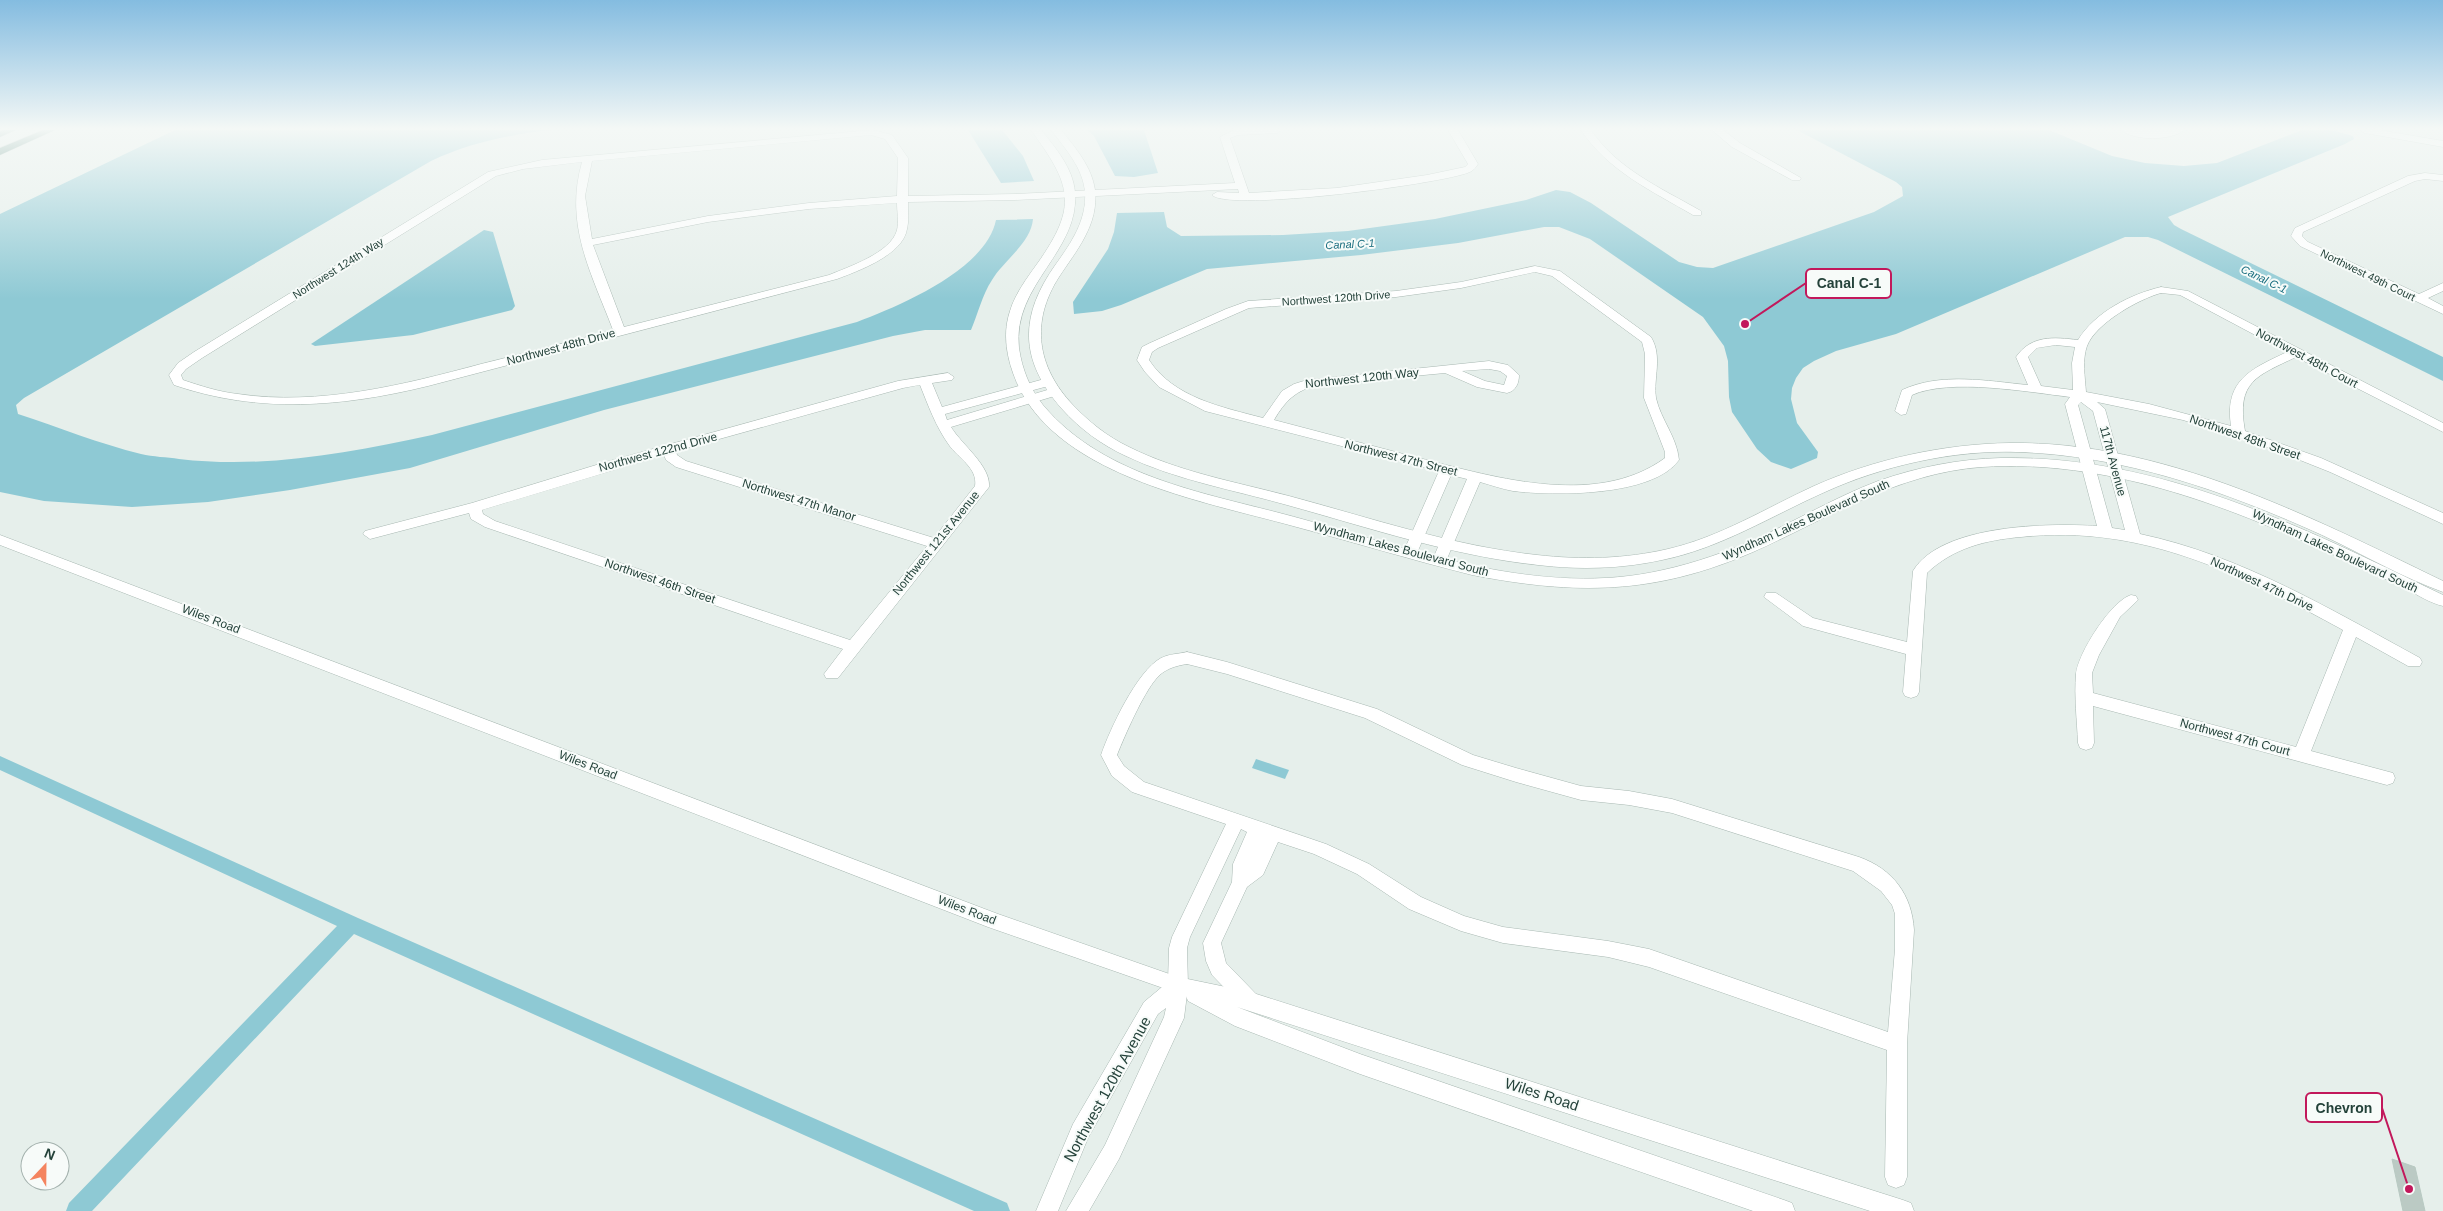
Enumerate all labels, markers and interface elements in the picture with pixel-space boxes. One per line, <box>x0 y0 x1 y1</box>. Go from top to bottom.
street label: Northwest 124th Way <box>290 235 386 301</box>
water label: Canal C-1 <box>1325 237 1375 251</box>
street label: Northwest 49th Court <box>2319 247 2417 303</box>
water label: Canal C-1 <box>2239 263 2289 295</box>
callout: Canal C-1 <box>1806 269 1891 298</box>
text: Canal C-1 <box>1817 275 1881 291</box>
street label: Northwest 120th Drive <box>1281 288 1391 308</box>
street label: Northwest 48th Court <box>2254 325 2361 391</box>
street label: Northwest 48th Drive <box>505 326 617 368</box>
street label: Northwest 120th Way <box>1304 365 1420 391</box>
street label: Northwest 48th Street <box>2188 411 2303 463</box>
street label: 117th Avenue <box>2097 424 2129 498</box>
street label: Northwest 122nd Drive <box>597 429 719 475</box>
street label: Northwest 47th Street <box>1343 437 1460 479</box>
street label: Northwest 47th Manor <box>741 476 857 524</box>
street label: Wyndham Lakes Boulevard South <box>1720 477 1892 563</box>
street label: Northwest 121st Avenue <box>890 488 983 598</box>
street label: Wyndham Lakes Boulevard South <box>2250 506 2420 596</box>
street label: Wyndham Lakes Boulevard South <box>1312 519 1490 579</box>
street label: Northwest 47th Drive <box>2208 554 2316 614</box>
street label: Northwest 46th Street <box>603 555 718 607</box>
street label: Wiles Road <box>180 601 242 637</box>
street label: Northwest 47th Court <box>2178 716 2292 759</box>
street label: Wiles Road <box>557 747 619 783</box>
street label: Wiles Road <box>936 892 998 928</box>
street label: Northwest 120th Avenue <box>1060 1014 1154 1164</box>
street label: Wiles Road <box>1503 1074 1581 1114</box>
callout: Chevron <box>2306 1093 2382 1122</box>
text: Chevron <box>2316 1100 2372 1116</box>
north arrow <box>20 1141 70 1191</box>
text: N <box>42 1145 58 1163</box>

